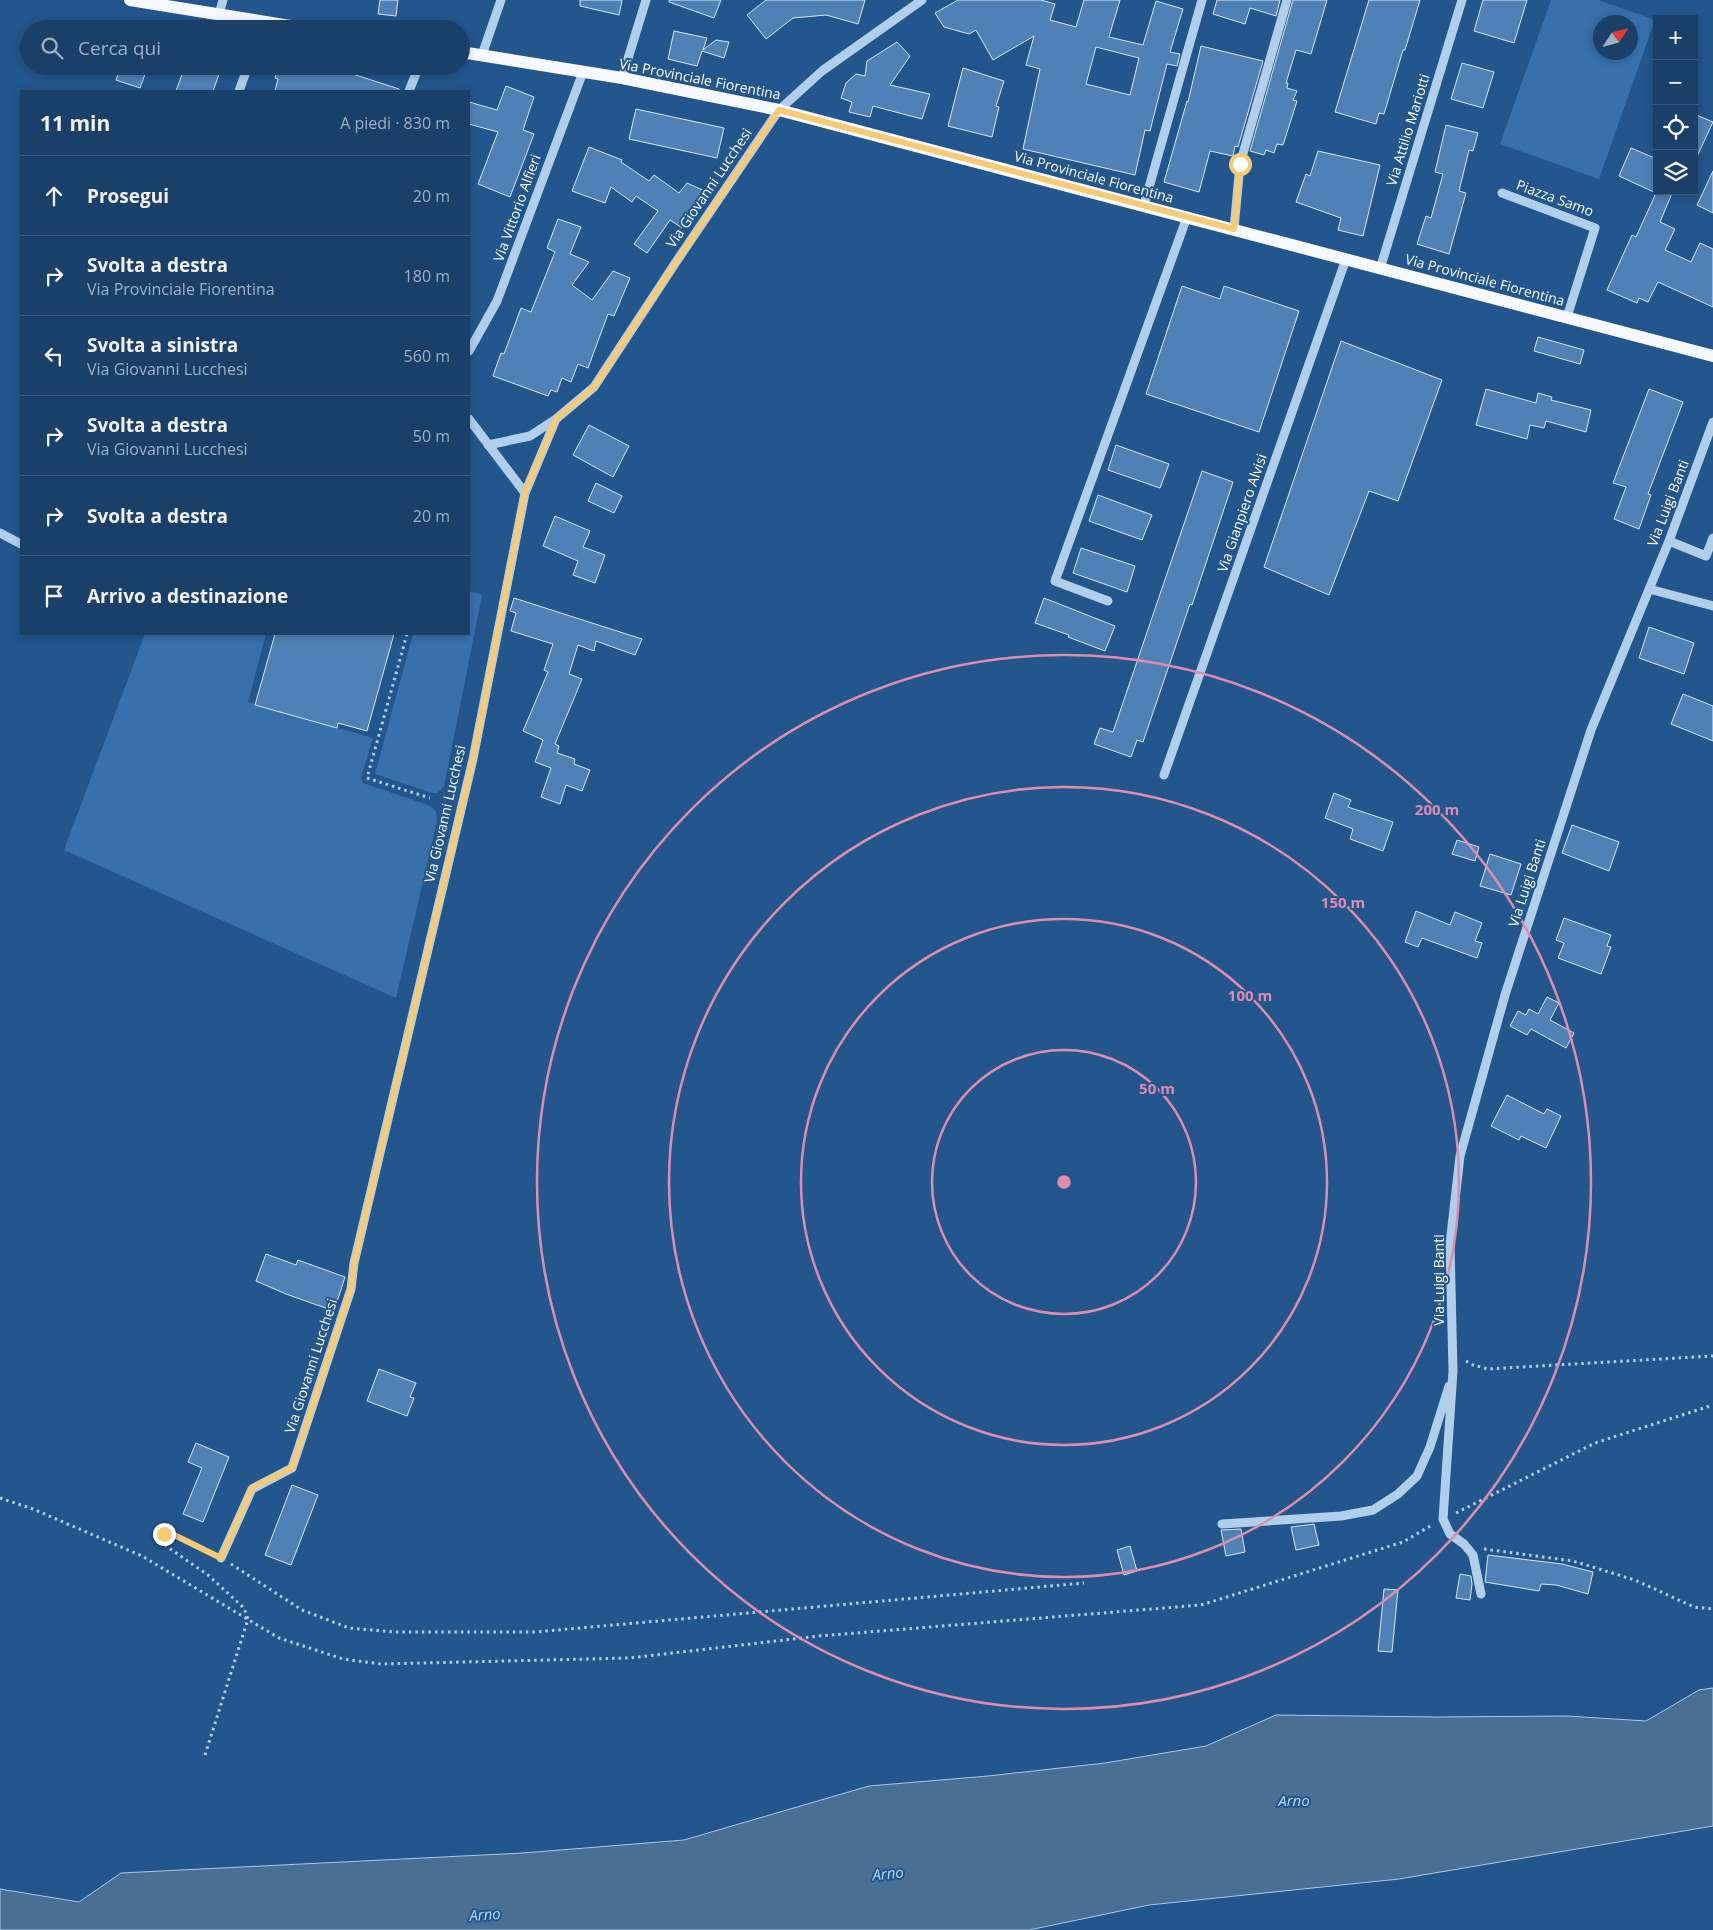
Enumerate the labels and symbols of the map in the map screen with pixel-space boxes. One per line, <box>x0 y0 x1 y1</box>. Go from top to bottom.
north arrow <box>1593 15 1638 60</box>
street label: Via Provinciale Fiorentina <box>618 54 783 104</box>
street label: Via Attilio Mariotti <box>1381 71 1434 188</box>
street label: Via Giovanni Lucchesi <box>661 124 756 251</box>
street label: Via Provinciale Fiorentina <box>1012 146 1176 207</box>
street label: Via Vittorio Alfieri <box>488 152 545 264</box>
route start <box>1229 153 1252 176</box>
street label: Piazza Samo <box>1514 175 1597 220</box>
street label: Via Provinciale Fiorentina <box>1403 249 1567 310</box>
street label: Via Gianpiero Alvisi <box>1212 451 1271 575</box>
street label: Via Luigi Banti <box>1642 457 1693 549</box>
street label: Via Giovanni Lucchesi <box>419 743 470 884</box>
text: 200 m <box>1415 799 1459 819</box>
street label: Via Luigi Banti <box>1503 836 1550 929</box>
text: 150 m <box>1321 892 1365 912</box>
text: 100 m <box>1228 985 1272 1005</box>
text: 50 m <box>1139 1078 1175 1098</box>
centre of rings <box>1055 1173 1073 1191</box>
street label: Via Luigi Banti <box>1429 1234 1448 1326</box>
street label: Via Giovanni Lucchesi <box>280 1296 341 1436</box>
route end <box>153 1523 176 1546</box>
water label: Arno <box>1277 1790 1310 1810</box>
water label: Arno <box>870 1861 905 1885</box>
water label: Arno <box>468 1903 501 1925</box>

